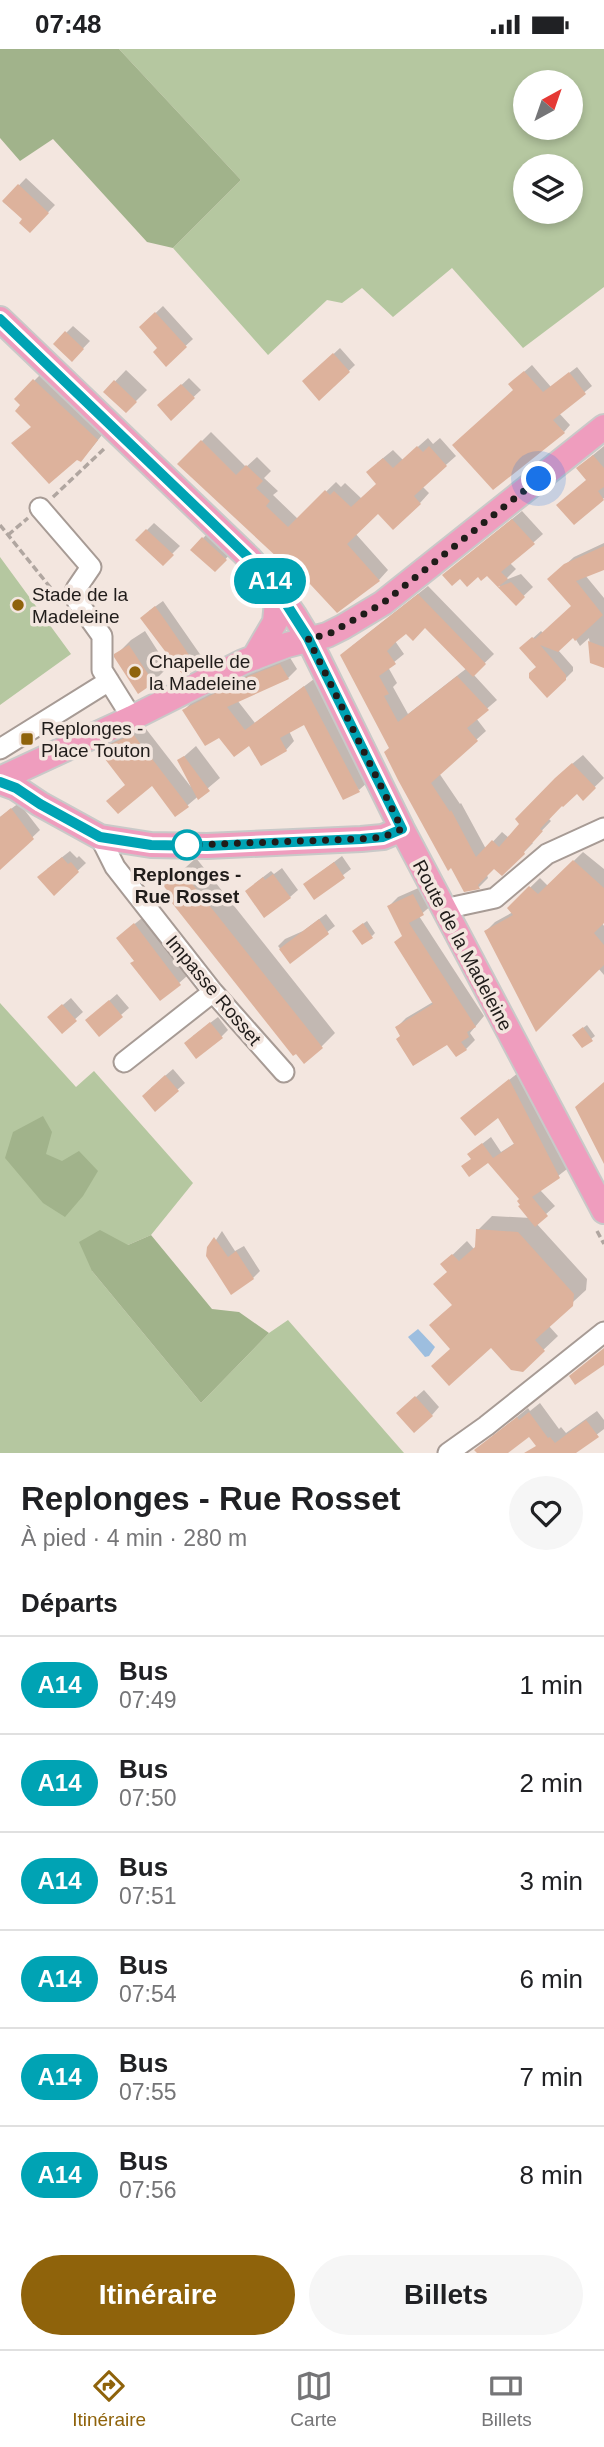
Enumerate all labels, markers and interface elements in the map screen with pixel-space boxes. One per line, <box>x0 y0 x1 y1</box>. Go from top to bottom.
text: 07:48 <box>35 9 102 39</box>
north arrow <box>513 70 583 140</box>
map controls <box>513 70 583 224</box>
button: layers <box>513 154 583 224</box>
your location <box>521 461 556 496</box>
line badge: A14 <box>230 558 310 604</box>
text: A14 <box>248 567 292 594</box>
place label: Stade de la Madeleine <box>32 584 129 627</box>
marker: Stade de la Madeleine <box>10 597 26 613</box>
place label: Chapelle de la Madeleine <box>149 651 257 694</box>
marker: Chapelle de la Madeleine <box>127 664 143 680</box>
place label: Replonges - Place Touton <box>41 718 151 761</box>
marker: Replonges - Place Touton <box>19 731 35 747</box>
marker: Replonges - Rue Rosset <box>172 830 202 860</box>
street label: Route de la Madeleine <box>409 856 516 1034</box>
place label: Replonges - Rue Rosset <box>133 864 241 907</box>
street label: Impasse Rosset <box>162 931 266 1050</box>
button: heart <box>509 1476 583 1550</box>
text: Replonges - Rue Rosset <box>21 1480 401 1517</box>
text: À pied · 4 min · 280 m <box>21 1525 247 1551</box>
text: Départs <box>21 1588 118 1618</box>
text: Bus <box>119 1656 168 1686</box>
text: 1 min <box>519 1670 583 1700</box>
text: A14 <box>37 1671 82 1698</box>
text: 07:49 <box>119 1687 177 1713</box>
text: Bus <box>119 1754 168 1784</box>
text: 2 min <box>519 1768 583 1798</box>
text: A14 <box>37 1769 82 1796</box>
text: 07:50 <box>119 1785 177 1811</box>
text: Bus <box>119 1852 168 1882</box>
text: 3 min <box>519 1866 583 1896</box>
text: A14 <box>37 1867 82 1894</box>
text: 07:51 <box>119 1883 177 1909</box>
text: Bus <box>119 1950 168 1980</box>
text: 6 min <box>519 1964 583 1994</box>
text: A14 <box>37 1965 82 1992</box>
text: 07:54 <box>119 1981 177 2007</box>
text: Bus <box>119 2048 168 2078</box>
text: 7 min <box>519 2062 583 2092</box>
text: A14 <box>37 2063 82 2090</box>
text: 07:55 <box>119 2079 177 2105</box>
text: Bus <box>119 2146 168 2176</box>
text: 8 min <box>519 2160 583 2190</box>
text: A14 <box>37 2161 82 2188</box>
text: 07:56 <box>119 2177 177 2203</box>
button: Itinéraire <box>21 2255 295 2335</box>
button: Billets <box>309 2255 583 2335</box>
tab: Itinéraire <box>72 2367 146 2431</box>
tab: Carte <box>290 2367 337 2431</box>
tab: Billets <box>481 2367 532 2431</box>

